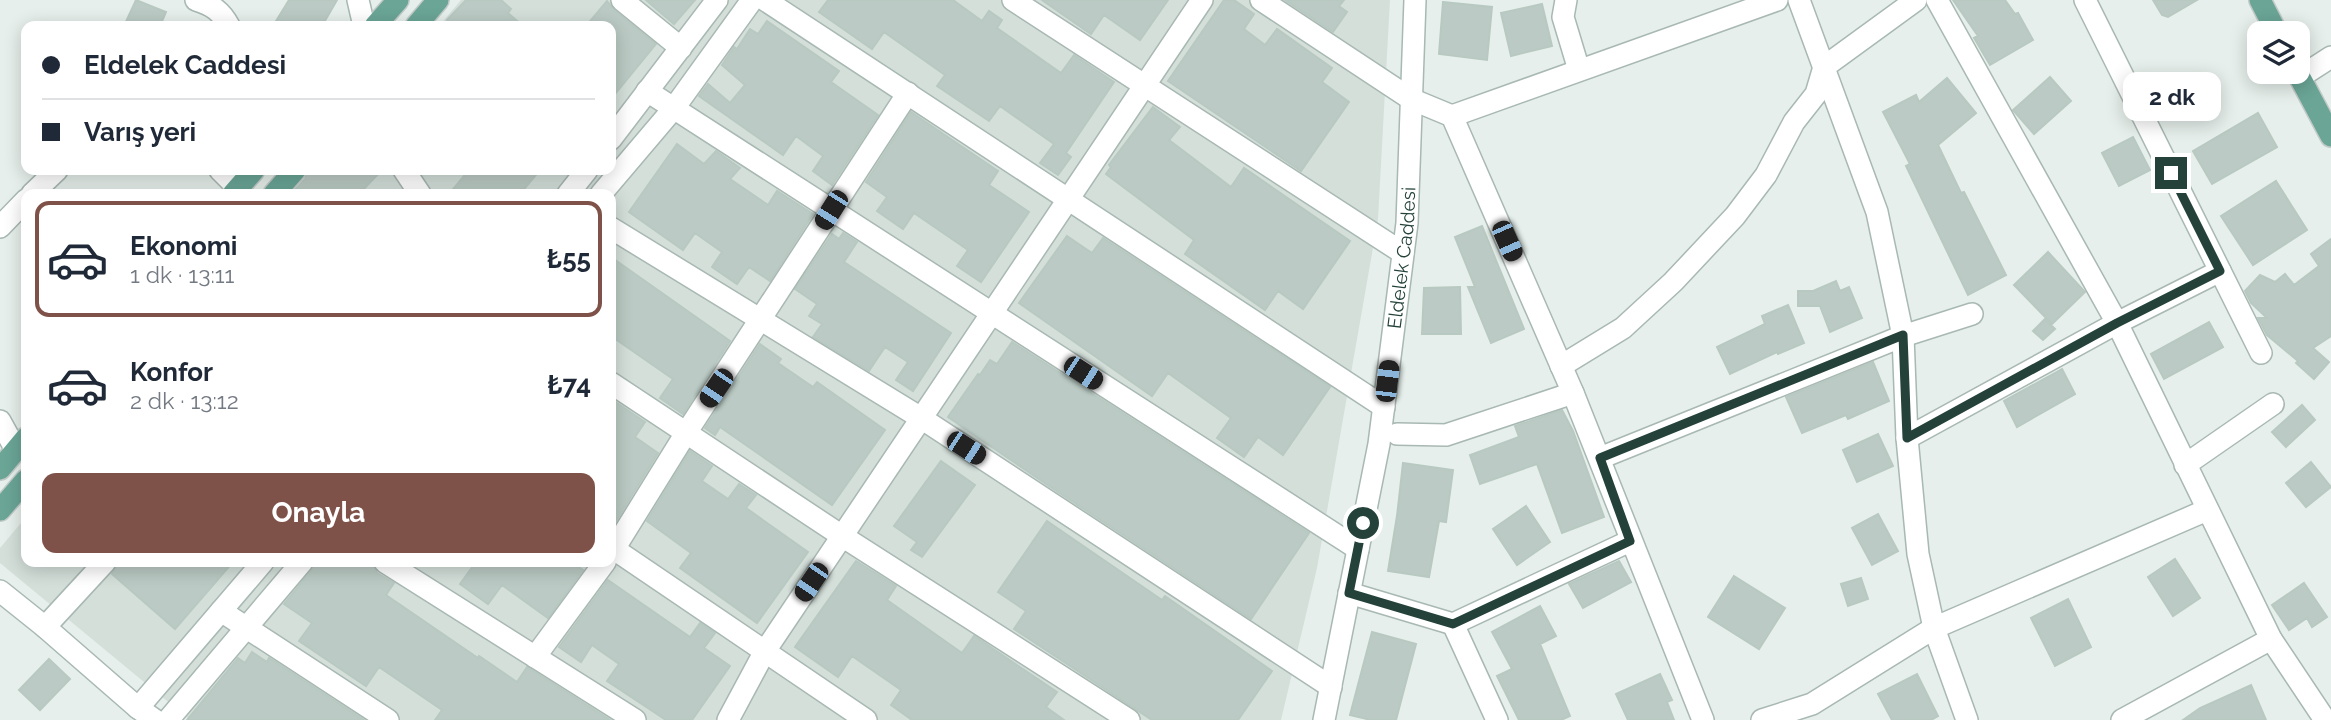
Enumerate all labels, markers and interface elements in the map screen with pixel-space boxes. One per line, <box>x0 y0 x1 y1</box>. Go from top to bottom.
map controls <box>2247 21 2310 84</box>
button: layers <box>2247 21 2310 84</box>
text: Eldelek Caddesi <box>84 50 286 80</box>
callout: 2 dk <box>2122 72 2220 120</box>
text: 2 dk <box>2149 83 2195 110</box>
text: Varış yeri <box>84 117 196 147</box>
route end <box>2155 157 2187 189</box>
car <box>811 187 852 233</box>
street label: Eldelek Caddesi <box>1383 187 1419 330</box>
car <box>1489 218 1526 264</box>
icon: car <box>46 228 109 291</box>
text: Ekonomi <box>130 231 238 261</box>
text: ₺55 <box>547 244 591 274</box>
text: 1 dk · 13:11 <box>130 261 234 288</box>
car <box>1060 353 1107 393</box>
icon: car <box>46 354 109 417</box>
text: Konfor <box>130 357 213 387</box>
car <box>1375 359 1400 403</box>
car <box>696 365 737 411</box>
text: ₺74 <box>547 370 591 400</box>
text: 2 dk · 13:12 <box>130 387 239 414</box>
car <box>943 428 990 468</box>
button: Onayla <box>42 473 595 553</box>
route start <box>1347 507 1379 539</box>
car <box>791 559 832 605</box>

